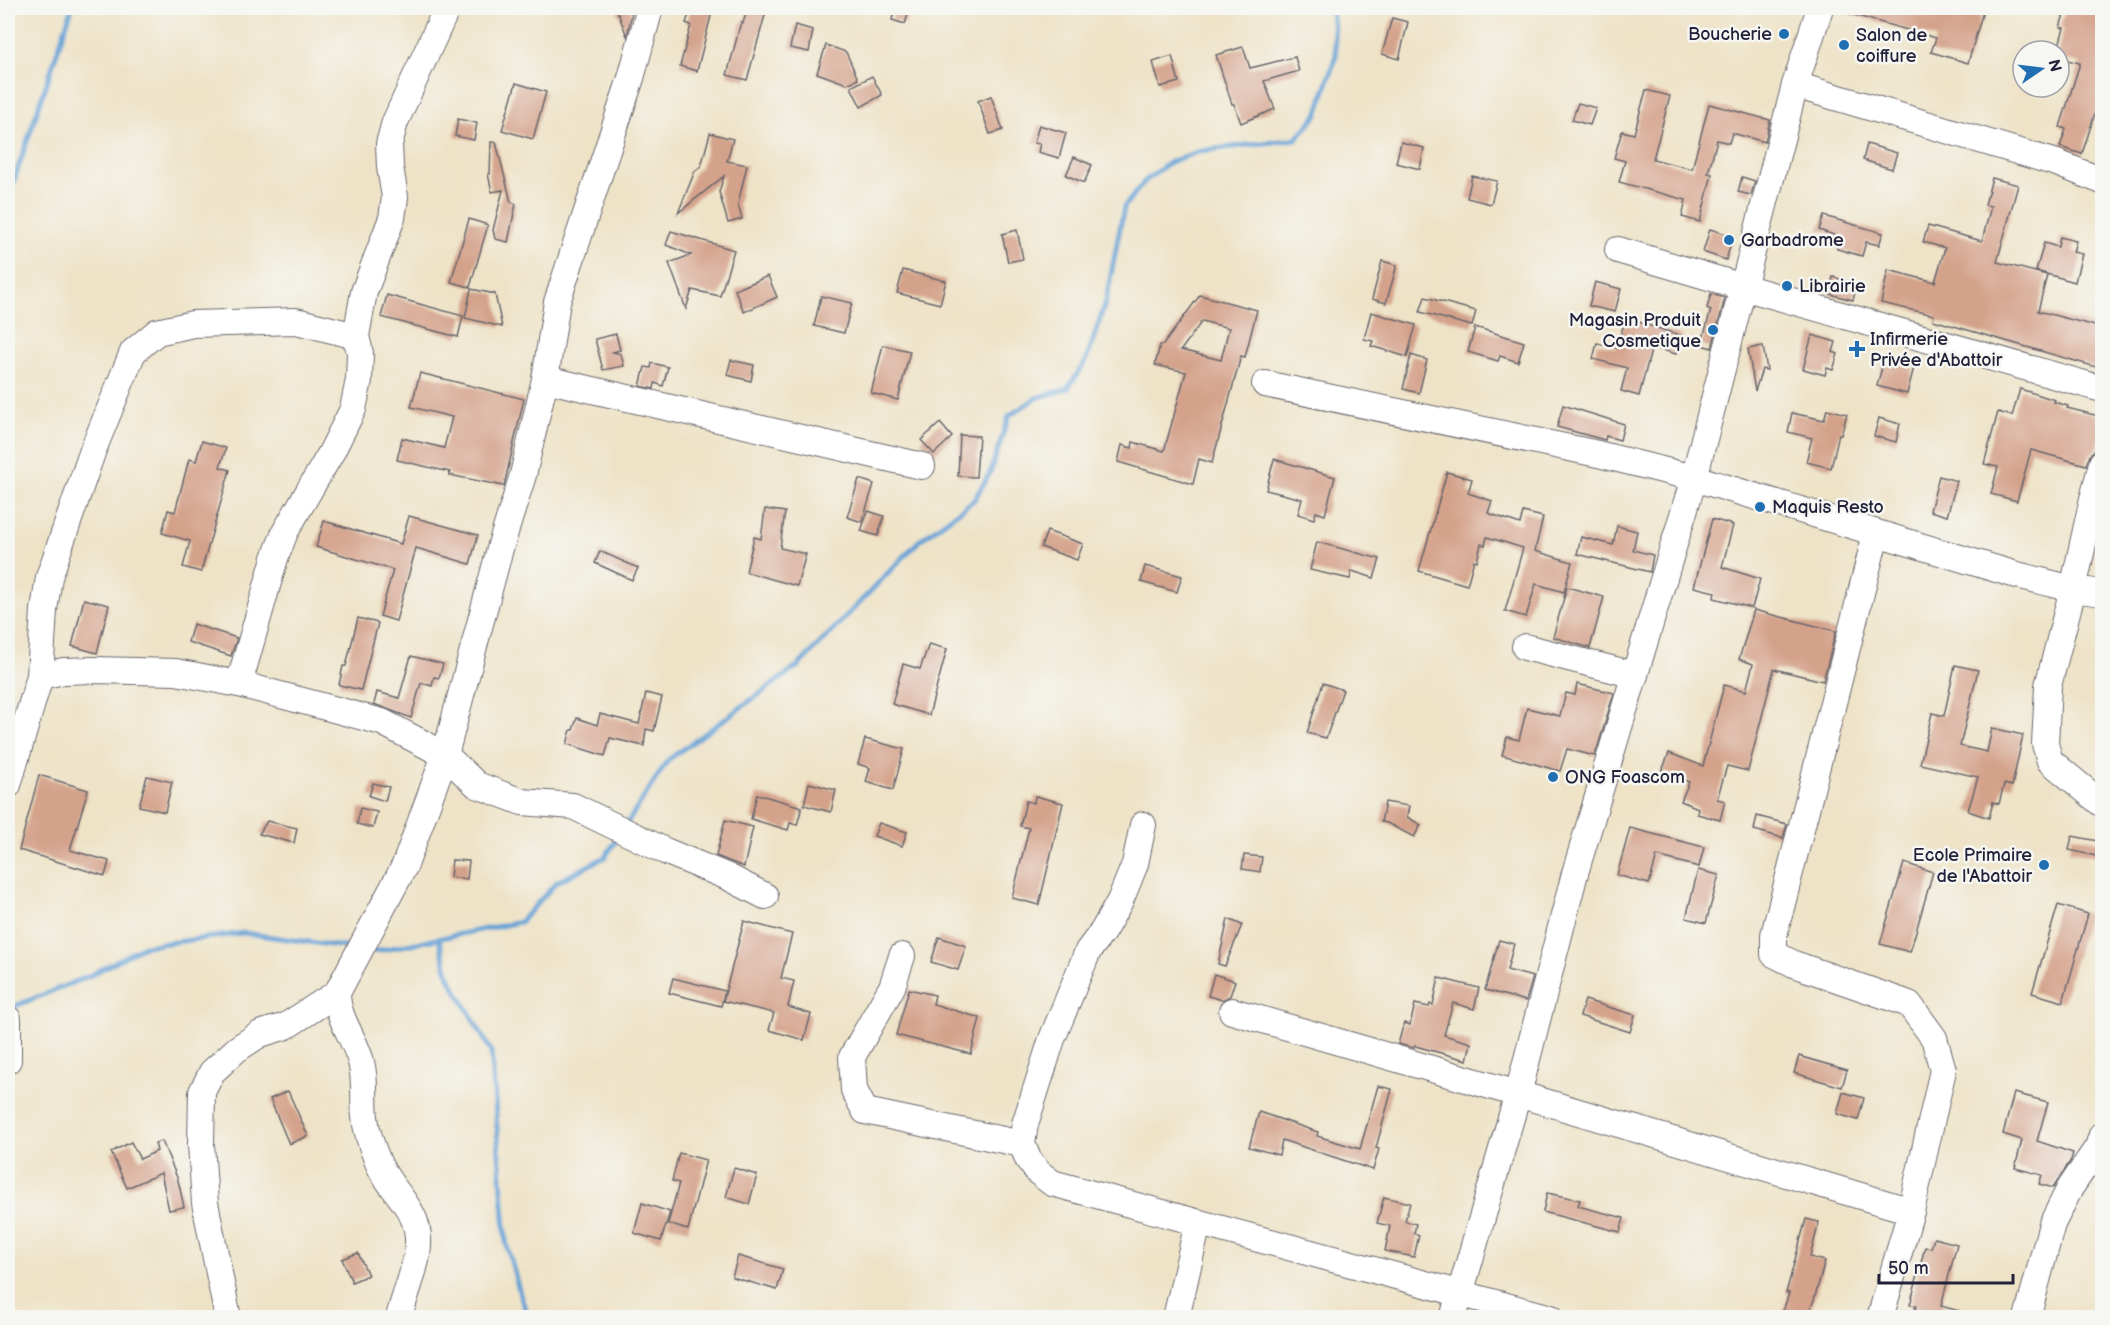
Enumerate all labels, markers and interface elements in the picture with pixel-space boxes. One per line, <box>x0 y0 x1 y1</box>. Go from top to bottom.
place label: Boucherie <box>1688 24 1772 45</box>
place label: Salon de coiffure <box>1856 25 1928 67</box>
marker: Boucherie <box>1777 27 1791 41</box>
marker: Salon de coiffure <box>1837 38 1851 52</box>
north arrow <box>2011 39 2071 99</box>
text: N <box>2043 58 2065 74</box>
place label: Garbadrome <box>1741 230 1844 251</box>
marker: Garbadrome <box>1722 233 1736 247</box>
place label: Librairie <box>1799 276 1866 297</box>
marker: Librairie <box>1780 279 1794 293</box>
place label: Magasin Produit Cosmetique <box>1569 310 1701 352</box>
marker: Magasin Produit Cosmetique <box>1706 323 1720 337</box>
place label: Infirmerie Privée d'Abattoir <box>1870 329 2003 371</box>
marker: Infirmerie Privée d'Abattoir <box>1848 340 1866 358</box>
place label: Maquis Resto <box>1772 497 1884 518</box>
marker: Maquis Resto <box>1753 500 1767 514</box>
place label: ONG Foascom <box>1565 767 1685 788</box>
marker: ONG Foascom <box>1546 770 1560 784</box>
place label: Ecole Primaire de l'Abattoir <box>1913 845 2032 887</box>
marker: Ecole Primaire de l'Abattoir <box>2037 858 2051 872</box>
scale bar <box>1879 1247 2012 1285</box>
text: 50 m <box>1888 1258 1929 1279</box>

